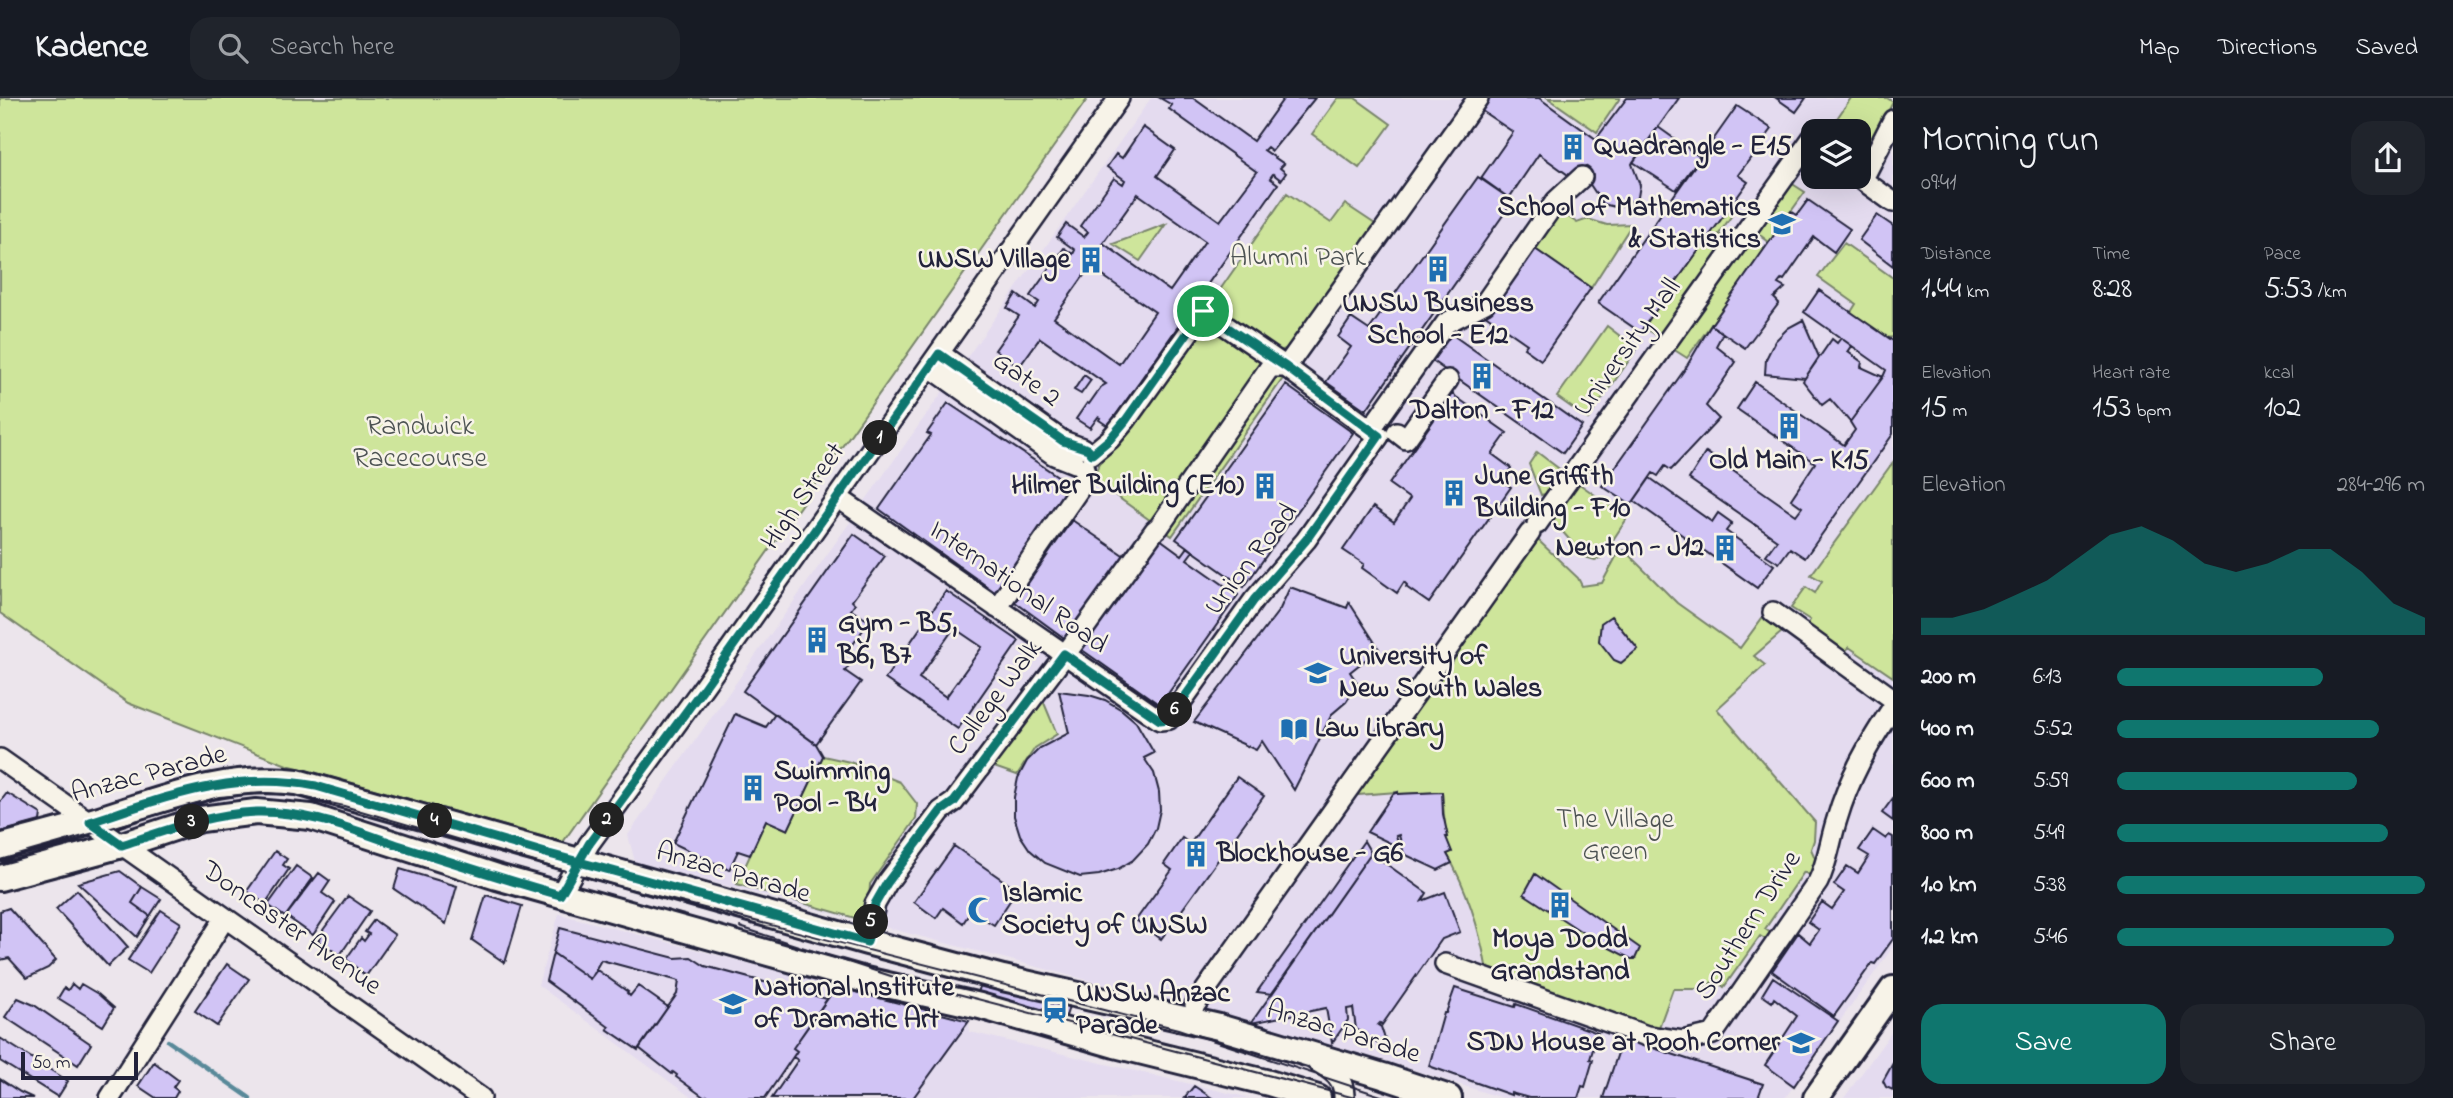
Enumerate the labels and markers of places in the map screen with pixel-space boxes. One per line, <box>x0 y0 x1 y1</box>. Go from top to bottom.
place label: Quadrangle - E15 <box>1594 127 1792 169</box>
building icon: Quadrangle - E15 <box>1558 132 1588 162</box>
place label: School of Mathematics & Statistics <box>1497 188 1761 261</box>
school or university icon: School of Mathematics & Statistics <box>1767 209 1797 239</box>
place label: UNSW Village <box>917 240 1071 282</box>
building icon: UNSW Village <box>1076 245 1106 275</box>
building icon: UNSW Business School - E12 <box>1423 254 1453 284</box>
pin <box>1173 281 1233 341</box>
place label: UNSW Business School - E12 <box>1342 284 1534 357</box>
building icon: Dalton - F12 <box>1467 361 1497 391</box>
place label: Dalton - F12 <box>1408 391 1554 432</box>
building icon: Old Main - K15 <box>1774 411 1804 441</box>
pin: 1 <box>862 420 898 456</box>
place label: Old Main - K15 <box>1709 441 1869 482</box>
place label: June Griffith Building - F10 <box>1473 457 1630 531</box>
place label: Hilmer Building (E10) <box>1011 466 1245 508</box>
building icon: Hilmer Building (E10) <box>1250 471 1280 501</box>
building icon: June Griffith Building - F10 <box>1439 478 1469 508</box>
place label: Newton - J12 <box>1555 528 1704 569</box>
building icon: Newton - J12 <box>1710 533 1740 563</box>
place label: Gym - B5, B6, B7 <box>836 604 957 677</box>
building icon: Gym - B5, B6, B7 <box>802 625 832 655</box>
place label: University of New South Wales <box>1339 637 1542 710</box>
school or university icon: University of New South Wales <box>1303 658 1333 688</box>
pin: 6 <box>1158 692 1192 728</box>
place label: Law Library <box>1315 709 1444 750</box>
library icon: Law Library <box>1279 714 1309 744</box>
place label: Swimming Pool - B4 <box>774 752 890 825</box>
building icon: Swimming Pool - B4 <box>738 773 768 803</box>
pin: 2 <box>590 802 624 838</box>
pin: 3 <box>174 804 210 840</box>
pin: 4 <box>418 804 452 838</box>
place label: Blockhouse - G6 <box>1215 834 1404 875</box>
building icon: Blockhouse - G6 <box>1181 839 1211 869</box>
place label: Islamic Society of UNSW <box>1002 874 1207 947</box>
building icon: Moya Dodd Grandstand <box>1545 890 1575 920</box>
mosque icon: Islamic Society of UNSW <box>966 895 996 925</box>
pin: 5 <box>854 904 888 940</box>
place label: Moya Dodd Grandstand <box>1490 920 1630 993</box>
place label: National Institute of Dramatic Art <box>754 968 955 1041</box>
place label: UNSW Anzac Parade <box>1076 974 1230 1047</box>
school or university icon: National Institute of Dramatic Art <box>718 989 748 1019</box>
station icon: UNSW Anzac Parade <box>1040 995 1070 1025</box>
place label: SDN House at Pooh Corner <box>1467 1023 1781 1064</box>
school or university icon: SDN House at Pooh Corner <box>1786 1028 1816 1058</box>

